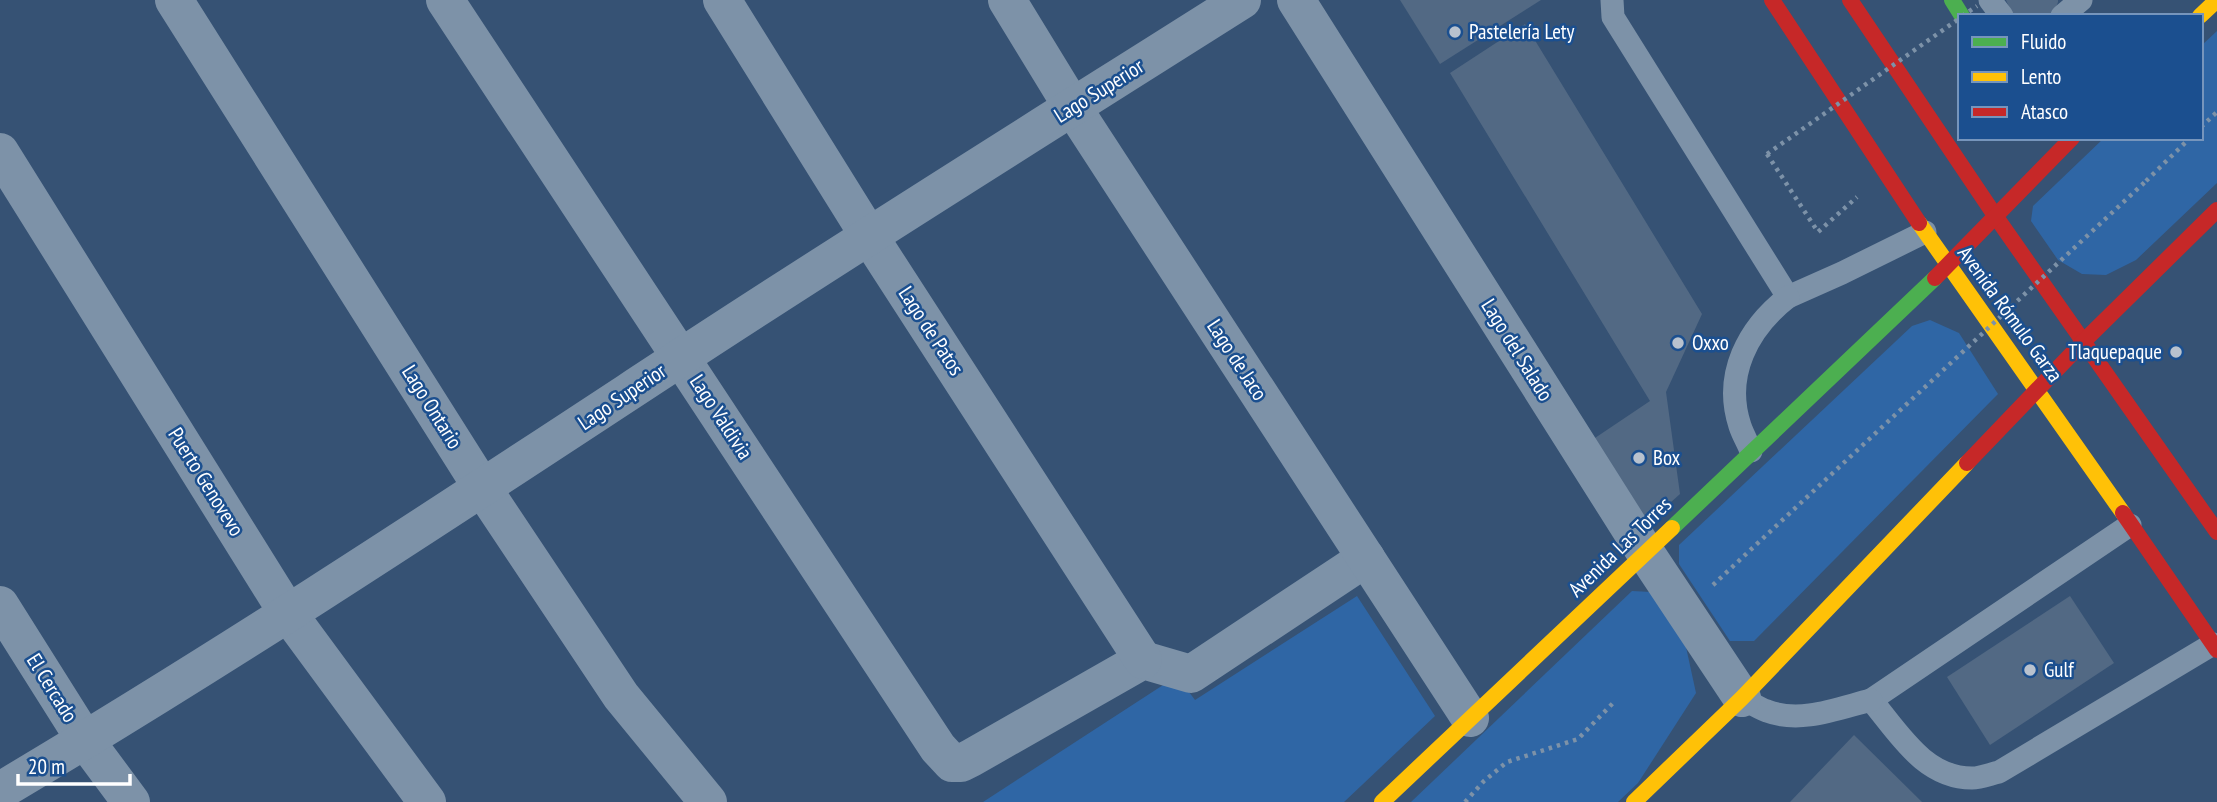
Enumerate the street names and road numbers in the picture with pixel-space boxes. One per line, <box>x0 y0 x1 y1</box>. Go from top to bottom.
street label: Lago Superior <box>1049 52 1149 129</box>
street label: Avenida Rómulo Garza <box>1952 240 2069 387</box>
street label: Lago de Patos <box>893 281 970 380</box>
street label: Lago del Salado <box>1475 294 1559 406</box>
street label: Lago de Jaco <box>1201 314 1274 405</box>
street label: Lago Superior <box>573 357 671 436</box>
street label: Lago Ontario <box>396 360 469 454</box>
street label: Lago Valdivia <box>684 369 759 464</box>
street label: Puerto Genovevo <box>162 422 250 541</box>
street label: Avenida Las Torres <box>1562 491 1677 603</box>
street label: El Cercado <box>21 648 84 727</box>

